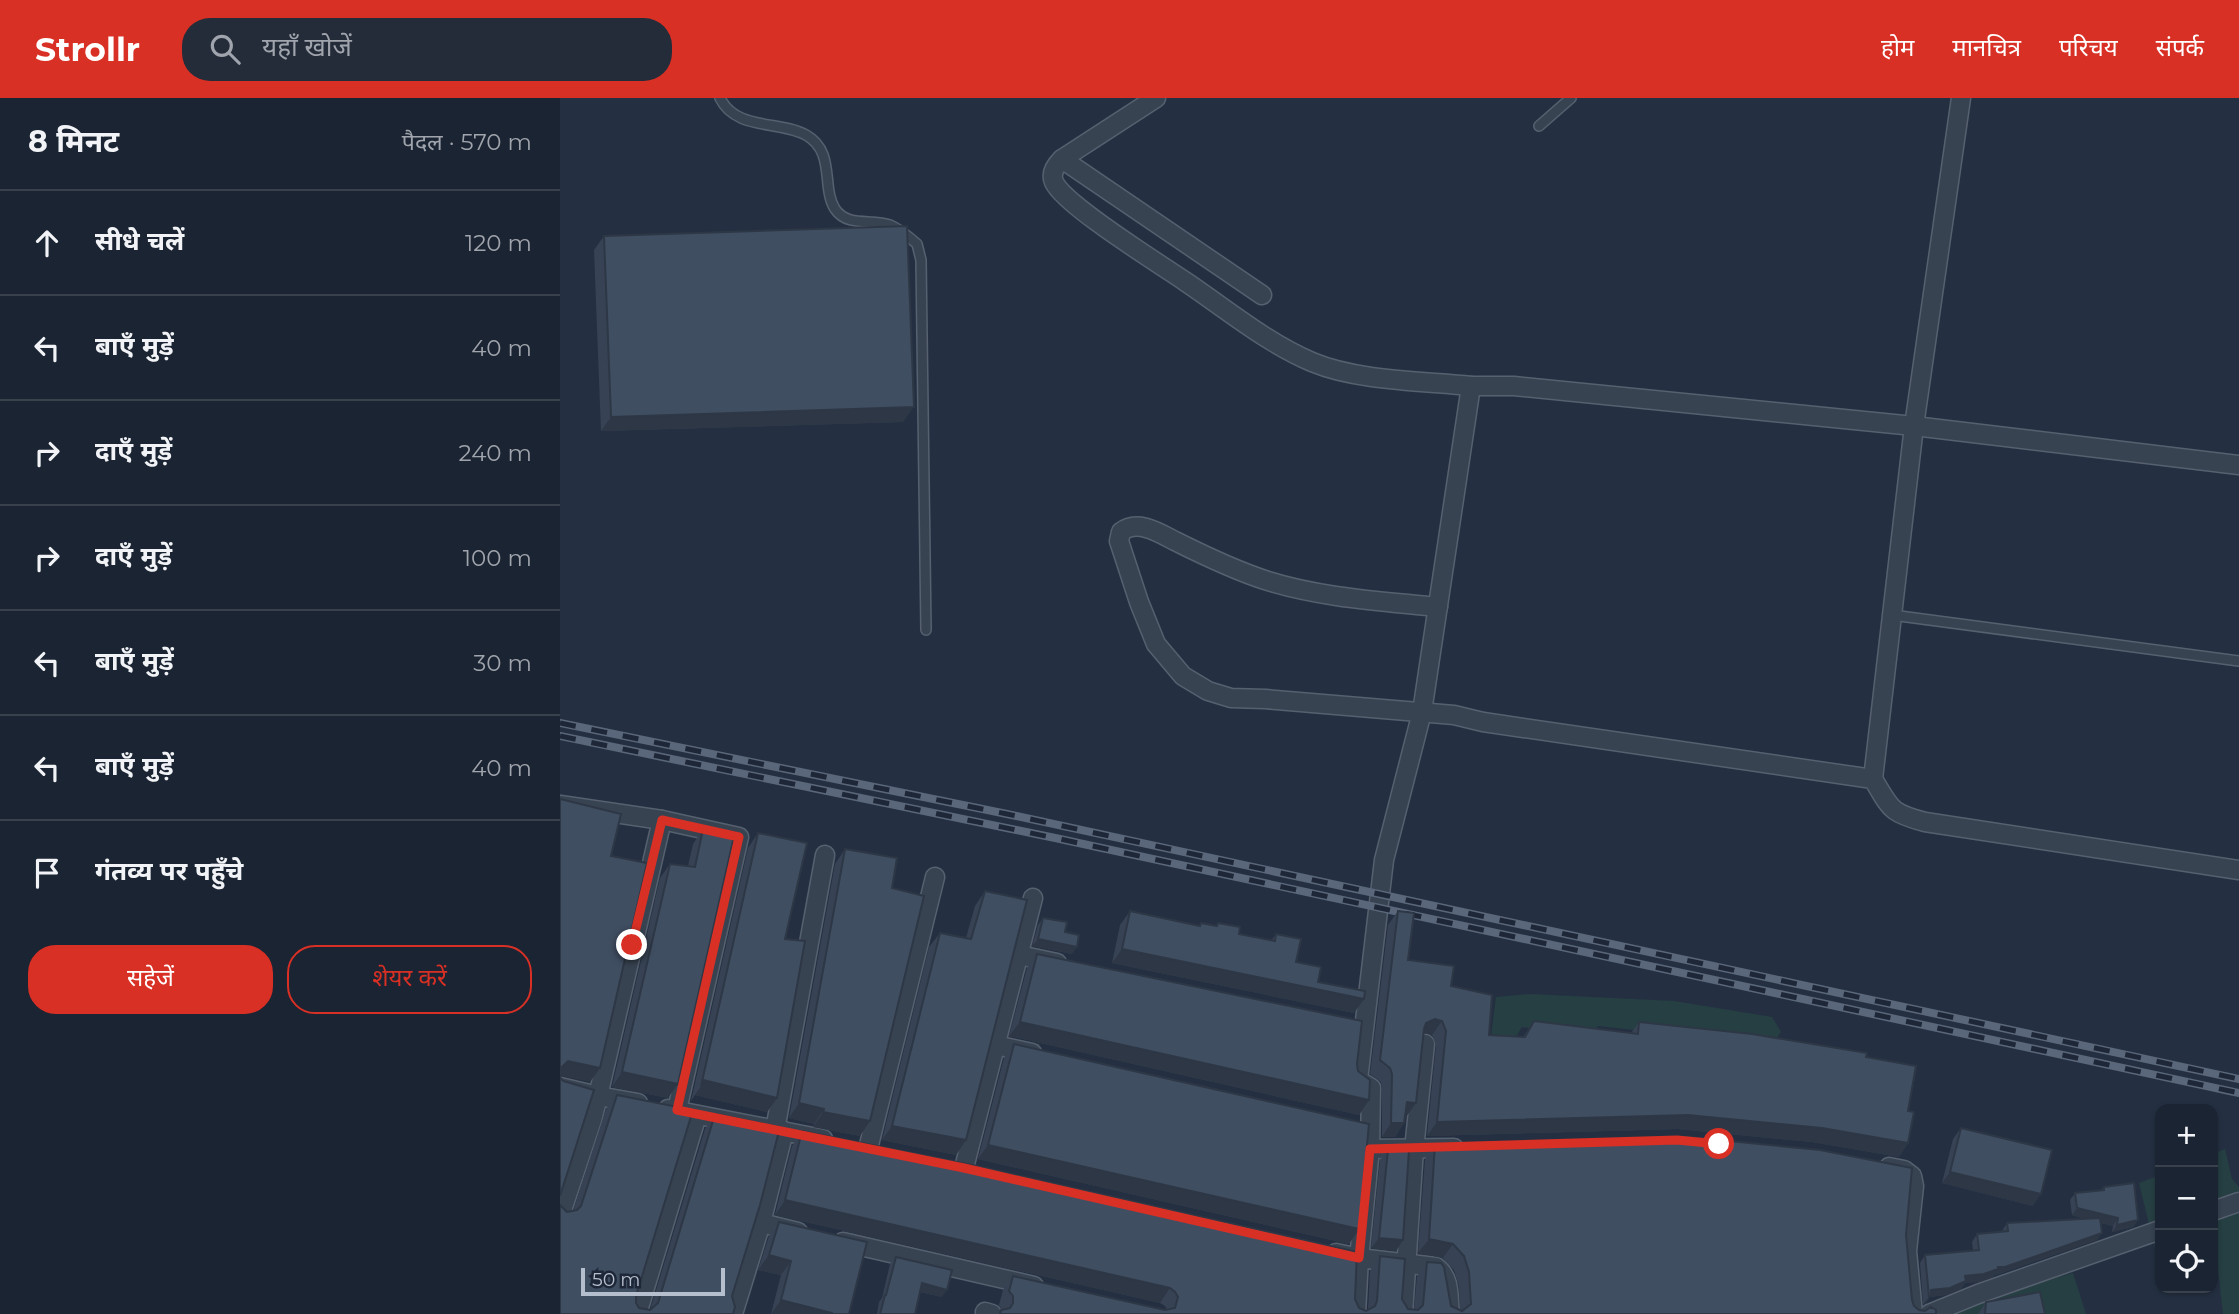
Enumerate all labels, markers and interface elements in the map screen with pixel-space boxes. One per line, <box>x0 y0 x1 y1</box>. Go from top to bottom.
search box <box>182 18 672 81</box>
text: Strollr <box>35 29 140 69</box>
icon: search <box>206 30 244 68</box>
text: यहाँ खोजें <box>262 31 352 63</box>
text: होम <box>1881 33 1914 62</box>
text: मानचित्र <box>1952 33 2021 62</box>
text: परिचय <box>2059 33 2118 62</box>
text: संपर्क <box>2156 33 2204 62</box>
text: 8 मिनट <box>28 123 119 160</box>
text: पैदल · 570 m <box>402 128 532 156</box>
icon: ahead <box>28 224 66 262</box>
text: सीधे चलें <box>95 225 184 257</box>
text: 120 m <box>465 229 532 257</box>
icon: left <box>28 329 66 367</box>
text: बाएँ मुड़ें <box>95 330 174 362</box>
text: 40 m <box>471 334 532 362</box>
icon: right <box>28 434 66 472</box>
text: दाएँ मुड़ें <box>95 435 172 467</box>
text: 240 m <box>459 439 532 467</box>
icon: right <box>28 539 66 577</box>
text: दाएँ मुड़ें <box>95 540 172 572</box>
text: 100 m <box>463 544 532 572</box>
icon: left <box>28 644 66 682</box>
text: बाएँ मुड़ें <box>95 645 174 677</box>
text: 30 m <box>473 649 532 677</box>
icon: left <box>28 749 66 787</box>
text: बाएँ मुड़ें <box>95 750 174 782</box>
text: 40 m <box>471 754 532 782</box>
icon: arrive <box>28 854 66 892</box>
text: गंतव्य पर पहुँचे <box>95 855 243 887</box>
route end <box>616 929 647 960</box>
button: सहेजें <box>28 945 273 1014</box>
button: शेयर करें <box>287 945 532 1014</box>
map controls <box>2155 1104 2218 1293</box>
button: + <box>2155 1104 2218 1167</box>
route start <box>1703 1128 1734 1159</box>
button: − <box>2155 1167 2218 1230</box>
button: locate <box>2155 1230 2218 1293</box>
scale bar <box>581 1265 724 1297</box>
text: 50 m <box>592 1268 640 1291</box>

